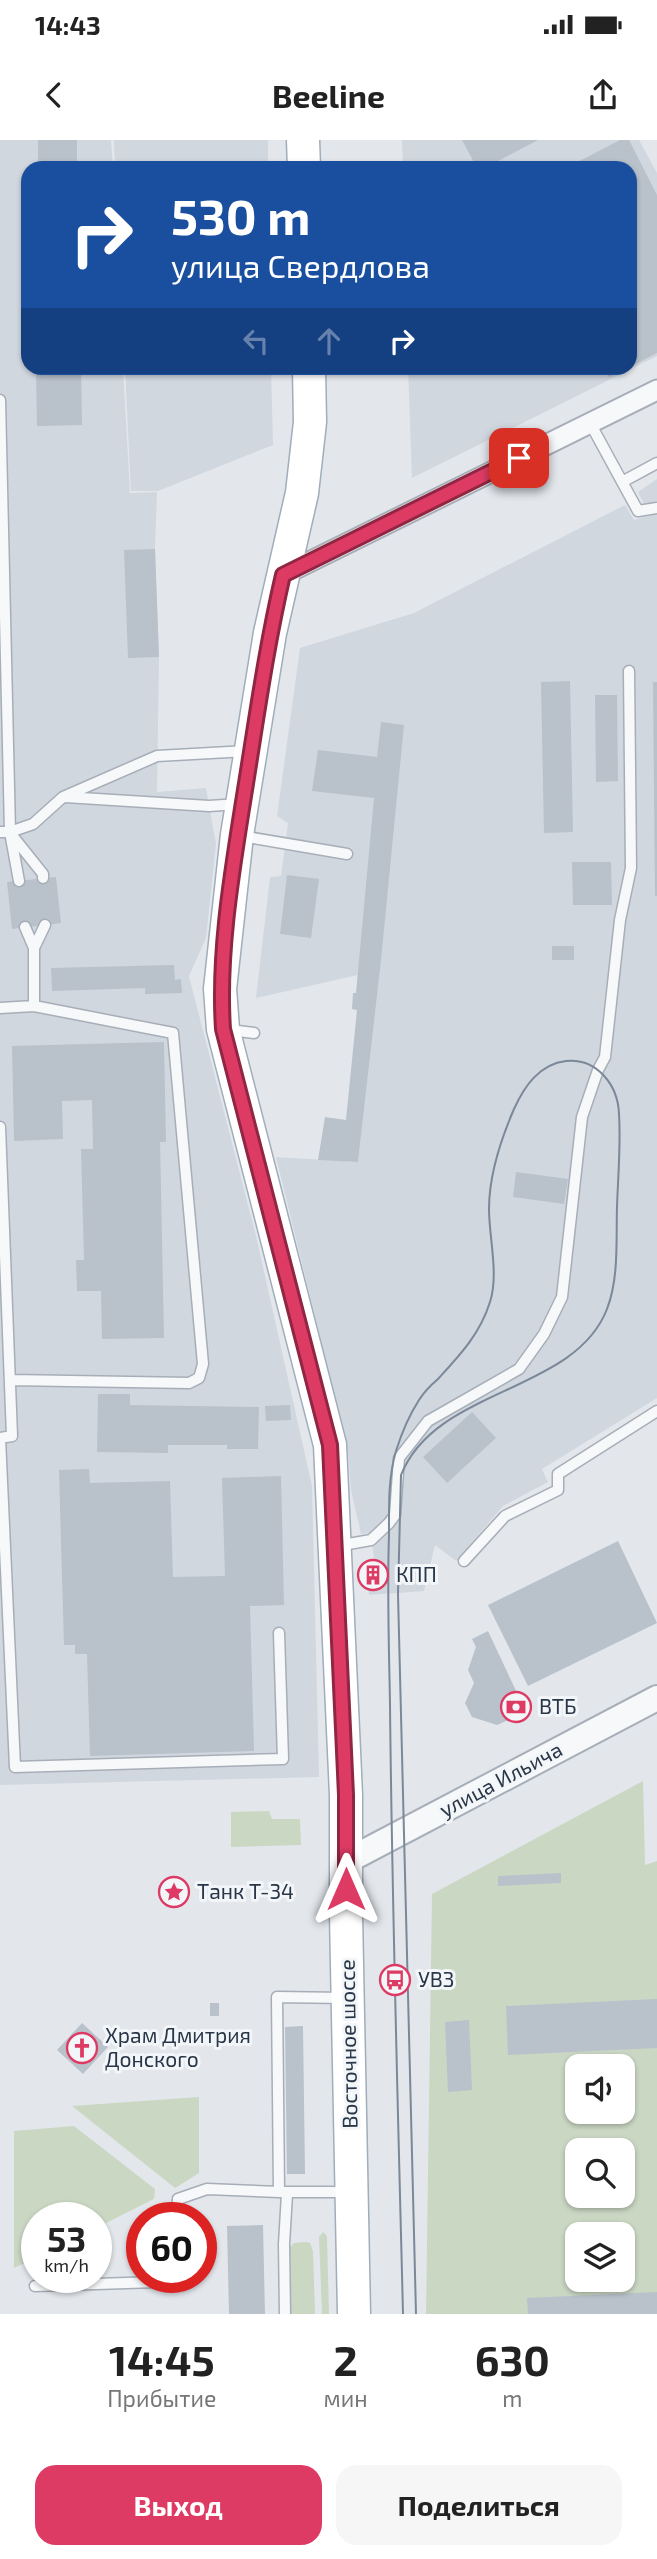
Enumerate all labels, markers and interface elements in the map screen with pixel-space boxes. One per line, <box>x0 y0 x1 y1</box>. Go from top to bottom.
text: 14:43 <box>35 9 101 40</box>
icon: back <box>35 76 73 114</box>
text: Beeline <box>272 76 385 114</box>
icon: share <box>584 76 622 114</box>
text: 530 m <box>171 186 311 245</box>
icon: right <box>56 189 147 280</box>
text: улица Свердлова <box>171 246 430 284</box>
icon: left <box>237 322 275 360</box>
icon: ahead <box>310 322 348 360</box>
icon: right <box>383 322 421 360</box>
pin <box>489 428 549 488</box>
icon: arrive <box>500 439 538 477</box>
building icon: КПП <box>356 1558 390 1592</box>
place label: КПП <box>396 1561 437 1586</box>
bank icon: ВТБ <box>499 1690 533 1724</box>
place label: ВТБ <box>539 1693 577 1718</box>
street label: улица Ильича <box>435 1736 566 1822</box>
position arrow <box>309 1852 383 1926</box>
place icon: Танк Т-34 <box>157 1875 191 1909</box>
place label: Танк Т-34 <box>197 1878 294 1903</box>
street label: Восточное шоссе <box>334 1959 361 2129</box>
bus stop icon: УВЗ <box>378 1963 412 1997</box>
place label: УВЗ <box>418 1966 454 1991</box>
place label: Храм Дмитрия Донского <box>105 2022 251 2071</box>
church icon: Храм Дмитрия Донского <box>65 2031 99 2065</box>
map controls <box>565 2054 635 2292</box>
button: sound <box>565 2054 635 2124</box>
button: search <box>565 2138 635 2208</box>
speed limit sign: 60 <box>126 2202 217 2293</box>
text: 53 <box>47 2217 86 2259</box>
button: layers <box>565 2222 635 2292</box>
text: km/h <box>44 2254 89 2276</box>
text: 14:45 <box>109 2334 215 2384</box>
text: 2 <box>333 2334 358 2384</box>
text: 630 <box>475 2334 550 2384</box>
text: Прибытие <box>107 2384 216 2412</box>
text: мин <box>324 2384 368 2412</box>
text: m <box>502 2384 522 2412</box>
button: Выход <box>35 2465 322 2545</box>
button: Поделиться <box>336 2465 622 2545</box>

